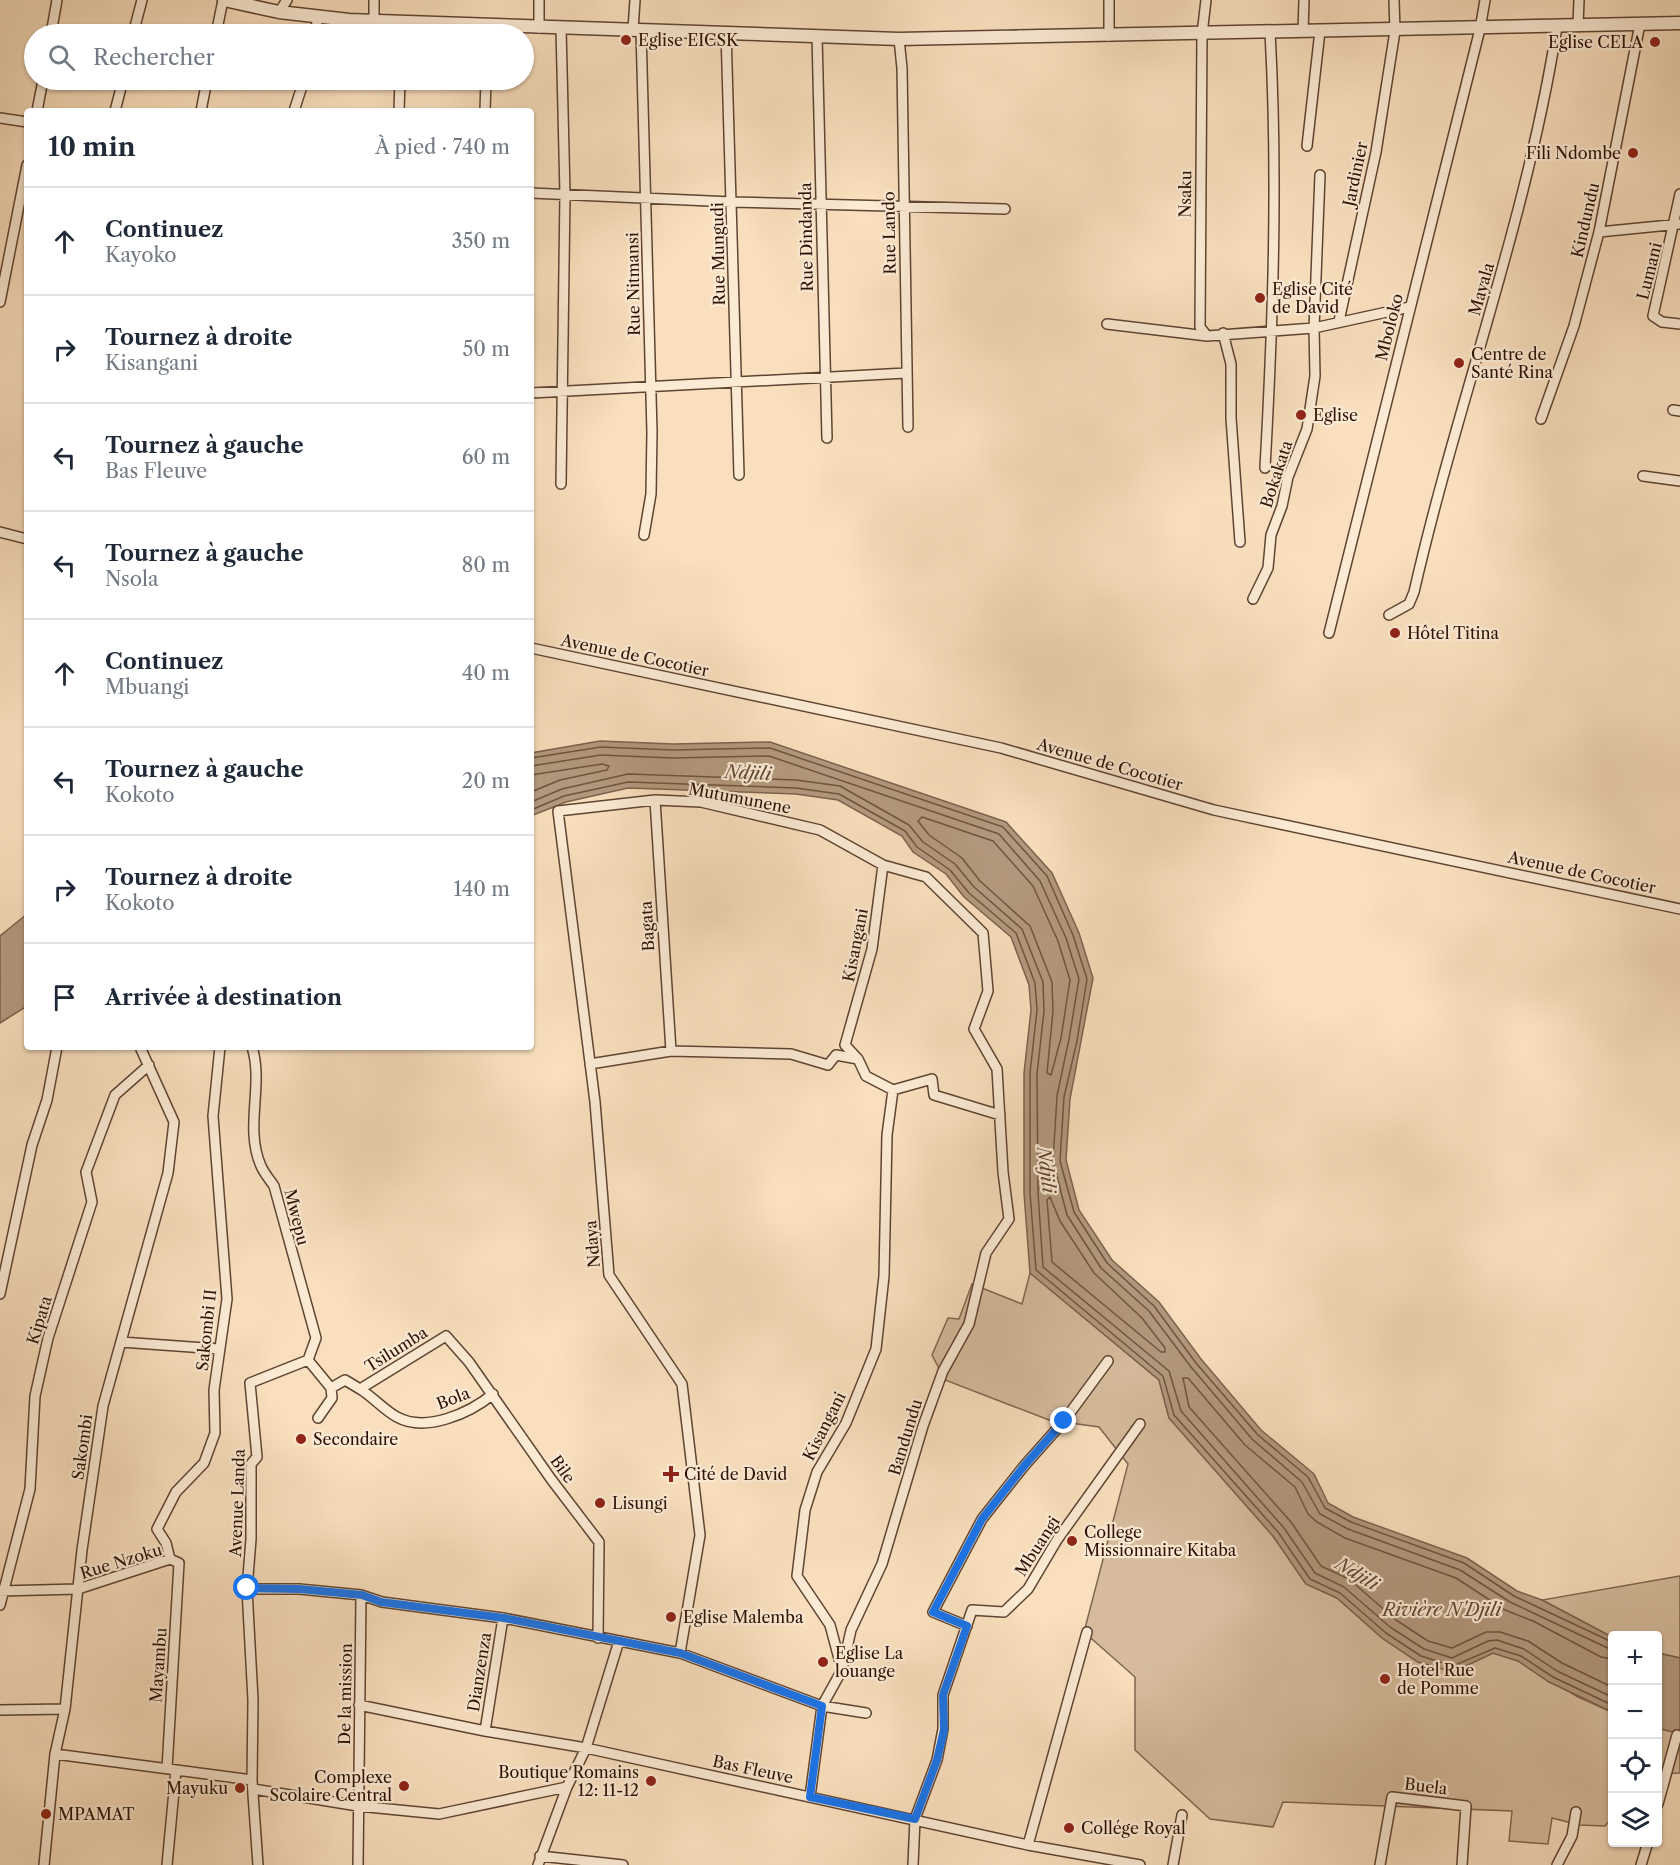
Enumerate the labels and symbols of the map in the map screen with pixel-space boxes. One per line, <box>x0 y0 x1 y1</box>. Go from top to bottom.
place label: Eglise EICSK <box>638 30 739 50</box>
place label: Eglise CELA <box>1548 32 1644 52</box>
marker: Eglise EICSK <box>619 33 633 47</box>
marker: Eglise CELA <box>1648 35 1662 49</box>
street label: Jardinier <box>1338 140 1372 211</box>
place label: Fili Ndombe <box>1526 143 1621 163</box>
marker: Fili Ndombe <box>1626 146 1640 160</box>
street label: Nsaku <box>1175 170 1195 218</box>
street label: Kindundu <box>1567 180 1603 260</box>
street label: Rue Dindanda <box>795 182 817 292</box>
street label: Rue Lando <box>878 191 900 275</box>
street label: Rue Mungudi <box>707 202 729 306</box>
street label: Rue Nitmansi <box>622 232 644 336</box>
street label: Lumani <box>1632 240 1666 302</box>
street label: Mayala <box>1464 260 1498 318</box>
place label: Eglise Cité de David <box>1272 279 1353 317</box>
marker: Eglise Cité de David <box>1253 291 1267 305</box>
street label: Mboloko <box>1371 291 1407 363</box>
place label: Centre de Santé Rina <box>1471 344 1553 382</box>
marker: Centre de Santé Rina <box>1452 356 1466 370</box>
place label: Eglise <box>1313 405 1358 425</box>
marker: Eglise <box>1294 408 1308 422</box>
street label: Bokakata <box>1256 437 1296 510</box>
place label: Hôtel Titina <box>1407 623 1500 643</box>
marker: Hôtel Titina <box>1388 626 1402 640</box>
street label: Avenue de Cocotier <box>558 629 711 680</box>
street label: Avenue de Cocotier <box>1034 733 1185 794</box>
water label: Ndjili <box>722 761 773 785</box>
street label: Mutumunene <box>687 778 793 818</box>
street label: Avenue de Cocotier <box>1505 846 1658 897</box>
street label: Bagata <box>636 900 658 952</box>
street label: Kisangani <box>838 906 872 983</box>
water label: Ndjili <box>1032 1144 1060 1196</box>
street label: Mwepu <box>280 1187 314 1247</box>
street label: Ndaya <box>580 1219 604 1269</box>
street label: Sakombi II <box>192 1288 220 1372</box>
street label: Kipata <box>22 1293 56 1347</box>
street label: Tsilumba <box>361 1322 432 1376</box>
street label: Bola <box>433 1382 473 1413</box>
street label: Kisangani <box>798 1388 850 1464</box>
street label: Bandundu <box>884 1396 926 1478</box>
route end <box>1050 1407 1076 1433</box>
street label: Sakombi <box>68 1413 96 1481</box>
place label: Secondaire <box>313 1429 398 1449</box>
marker: Secondaire <box>294 1432 308 1446</box>
street label: Avenue Landa <box>225 1448 249 1558</box>
street label: Bile <box>546 1451 580 1487</box>
place label: Cité de David <box>684 1464 788 1484</box>
marker: Cité de David <box>662 1465 680 1483</box>
place label: Lisungi <box>612 1493 668 1513</box>
marker: Lisungi <box>593 1496 607 1510</box>
street label: Mbuangi <box>1010 1512 1064 1580</box>
place label: College Missionnaire Kitaba <box>1084 1522 1237 1560</box>
marker: College Missionnaire Kitaba <box>1065 1534 1079 1548</box>
street label: Rue Nzoku <box>78 1539 165 1583</box>
water label: Ndjili <box>1330 1552 1384 1596</box>
route start <box>233 1574 259 1600</box>
water label: Rivière N'Djili <box>1381 1599 1503 1621</box>
place label: Eglise Malemba <box>683 1607 804 1627</box>
marker: Eglise Malemba <box>664 1610 678 1624</box>
street label: Mayambu <box>145 1627 171 1703</box>
street label: Dianzenza <box>463 1630 495 1713</box>
street label: De la mission <box>334 1643 356 1745</box>
place label: Eglise La louange <box>835 1643 904 1681</box>
marker: Eglise La louange <box>816 1655 830 1669</box>
place label: Hotel Rue de Pomme <box>1397 1660 1479 1698</box>
marker: Hotel Rue de Pomme <box>1378 1672 1392 1686</box>
street label: Bas Fleuve <box>711 1751 795 1787</box>
place label: Boutique Romains 12: 11-12 <box>498 1762 639 1800</box>
place label: Complexe Scolaire Central <box>270 1767 392 1805</box>
street label: Buela <box>1403 1773 1449 1799</box>
marker: Boutique Romains 12: 11-12 <box>644 1774 658 1788</box>
place label: Mayuku <box>166 1778 228 1798</box>
marker: Complexe Scolaire Central <box>397 1779 411 1793</box>
marker: Mayuku <box>233 1781 247 1795</box>
place label: MPAMAT <box>58 1804 135 1824</box>
marker: MPAMAT <box>39 1807 53 1821</box>
place label: Collége Royal <box>1081 1818 1186 1838</box>
marker: Collége Royal <box>1062 1821 1076 1835</box>

